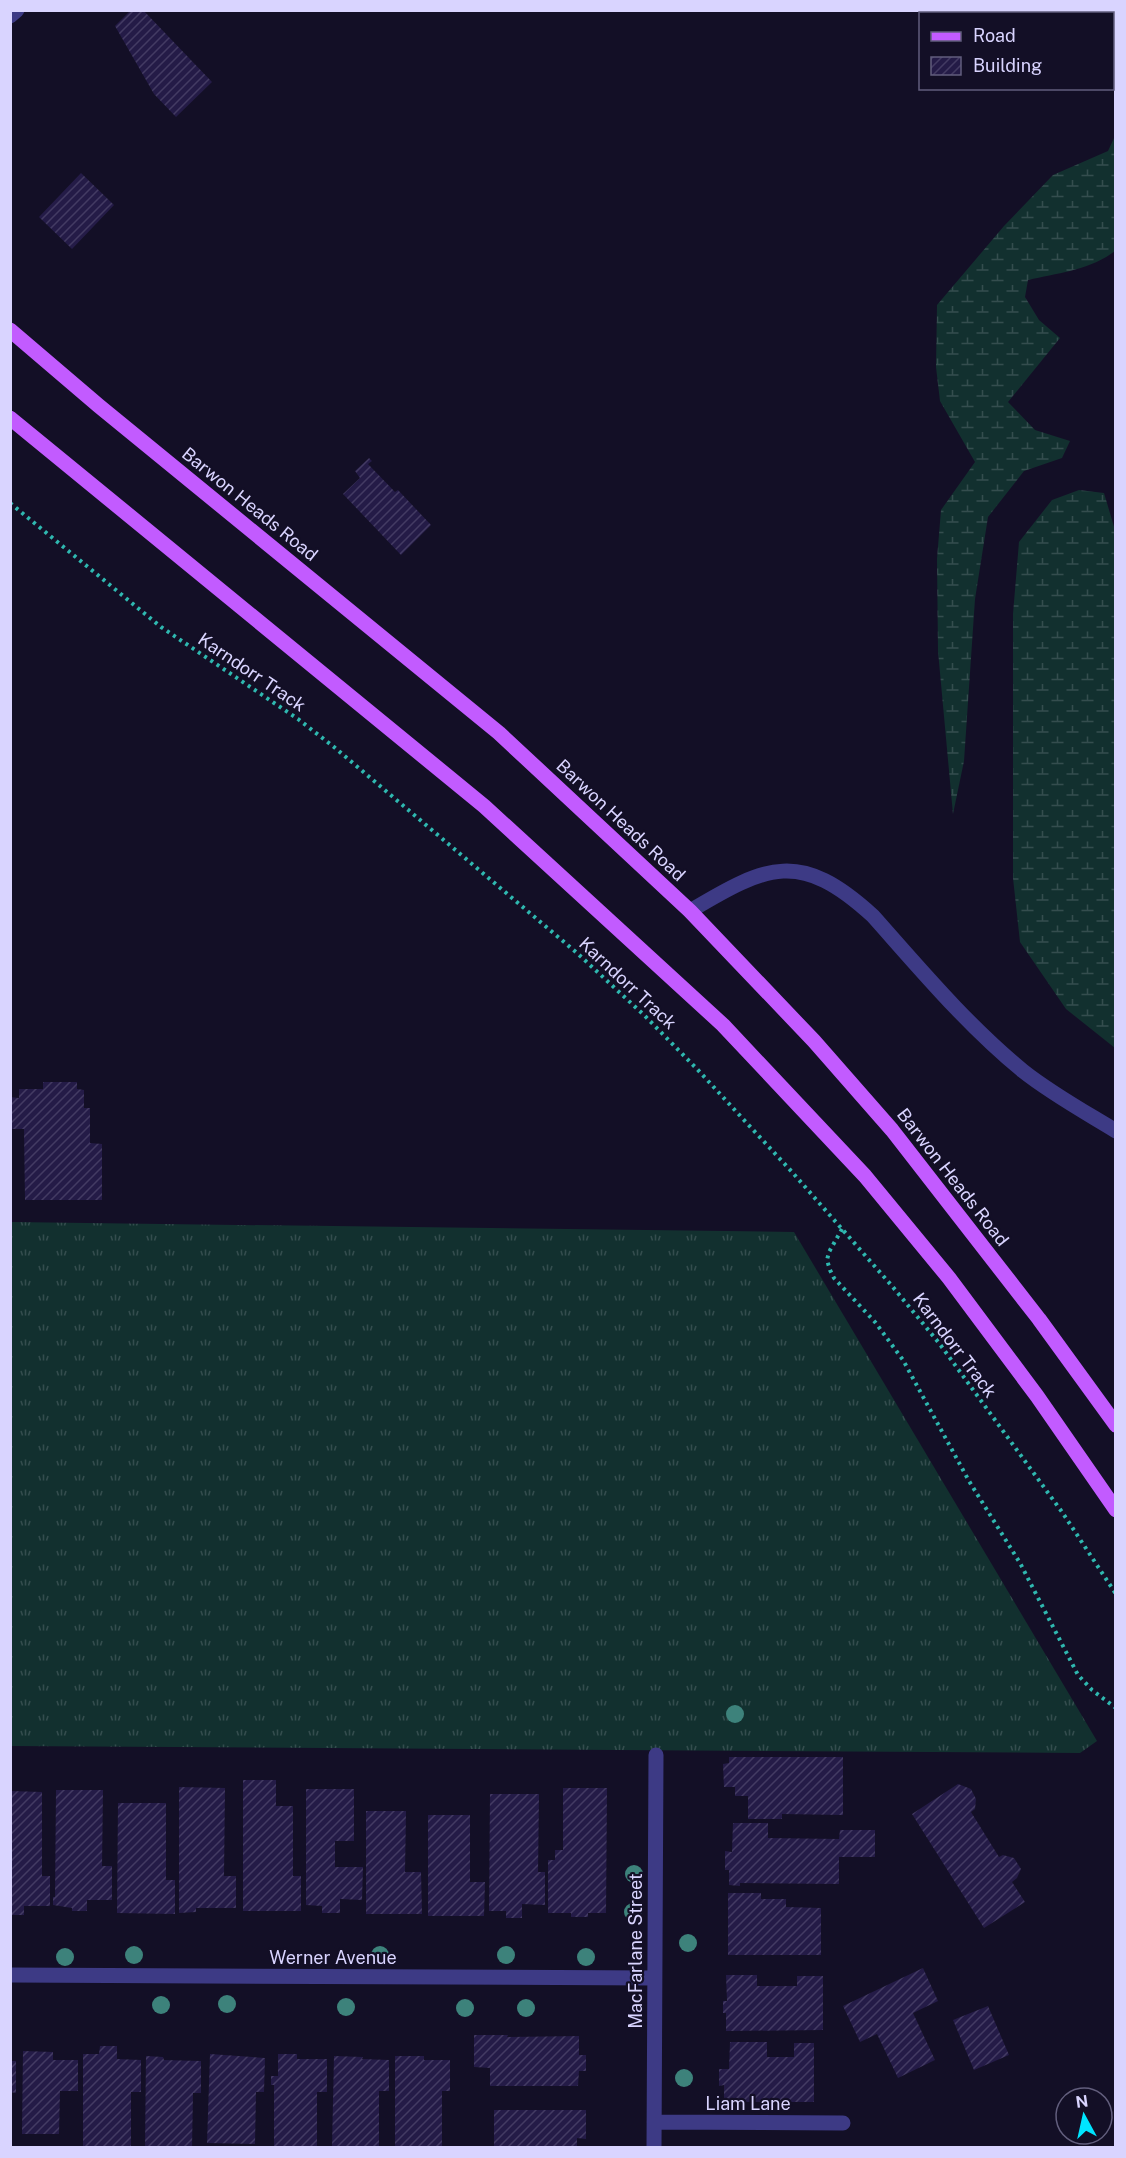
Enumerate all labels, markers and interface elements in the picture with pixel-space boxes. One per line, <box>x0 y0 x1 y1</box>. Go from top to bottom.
legend <box>919 12 1114 90</box>
text: Road <box>973 25 1016 46</box>
text: Building <box>973 55 1042 76</box>
street label: Barwon Heads Road <box>178 443 322 565</box>
street label: Karndorr Track <box>194 628 310 716</box>
street label: Barwon Heads Road <box>552 755 690 885</box>
street label: Karndorr Track <box>575 933 681 1033</box>
street label: Barwon Heads Road <box>893 1104 1013 1250</box>
street label: Karndorr Track <box>909 1289 1001 1401</box>
street label: MacFarlane Street <box>625 1873 646 2029</box>
street label: Werner Avenue <box>269 1947 397 1968</box>
north arrow <box>1054 2086 1114 2146</box>
text: N <box>1074 2091 1090 2112</box>
street label: Liam Lane <box>705 2093 791 2114</box>

